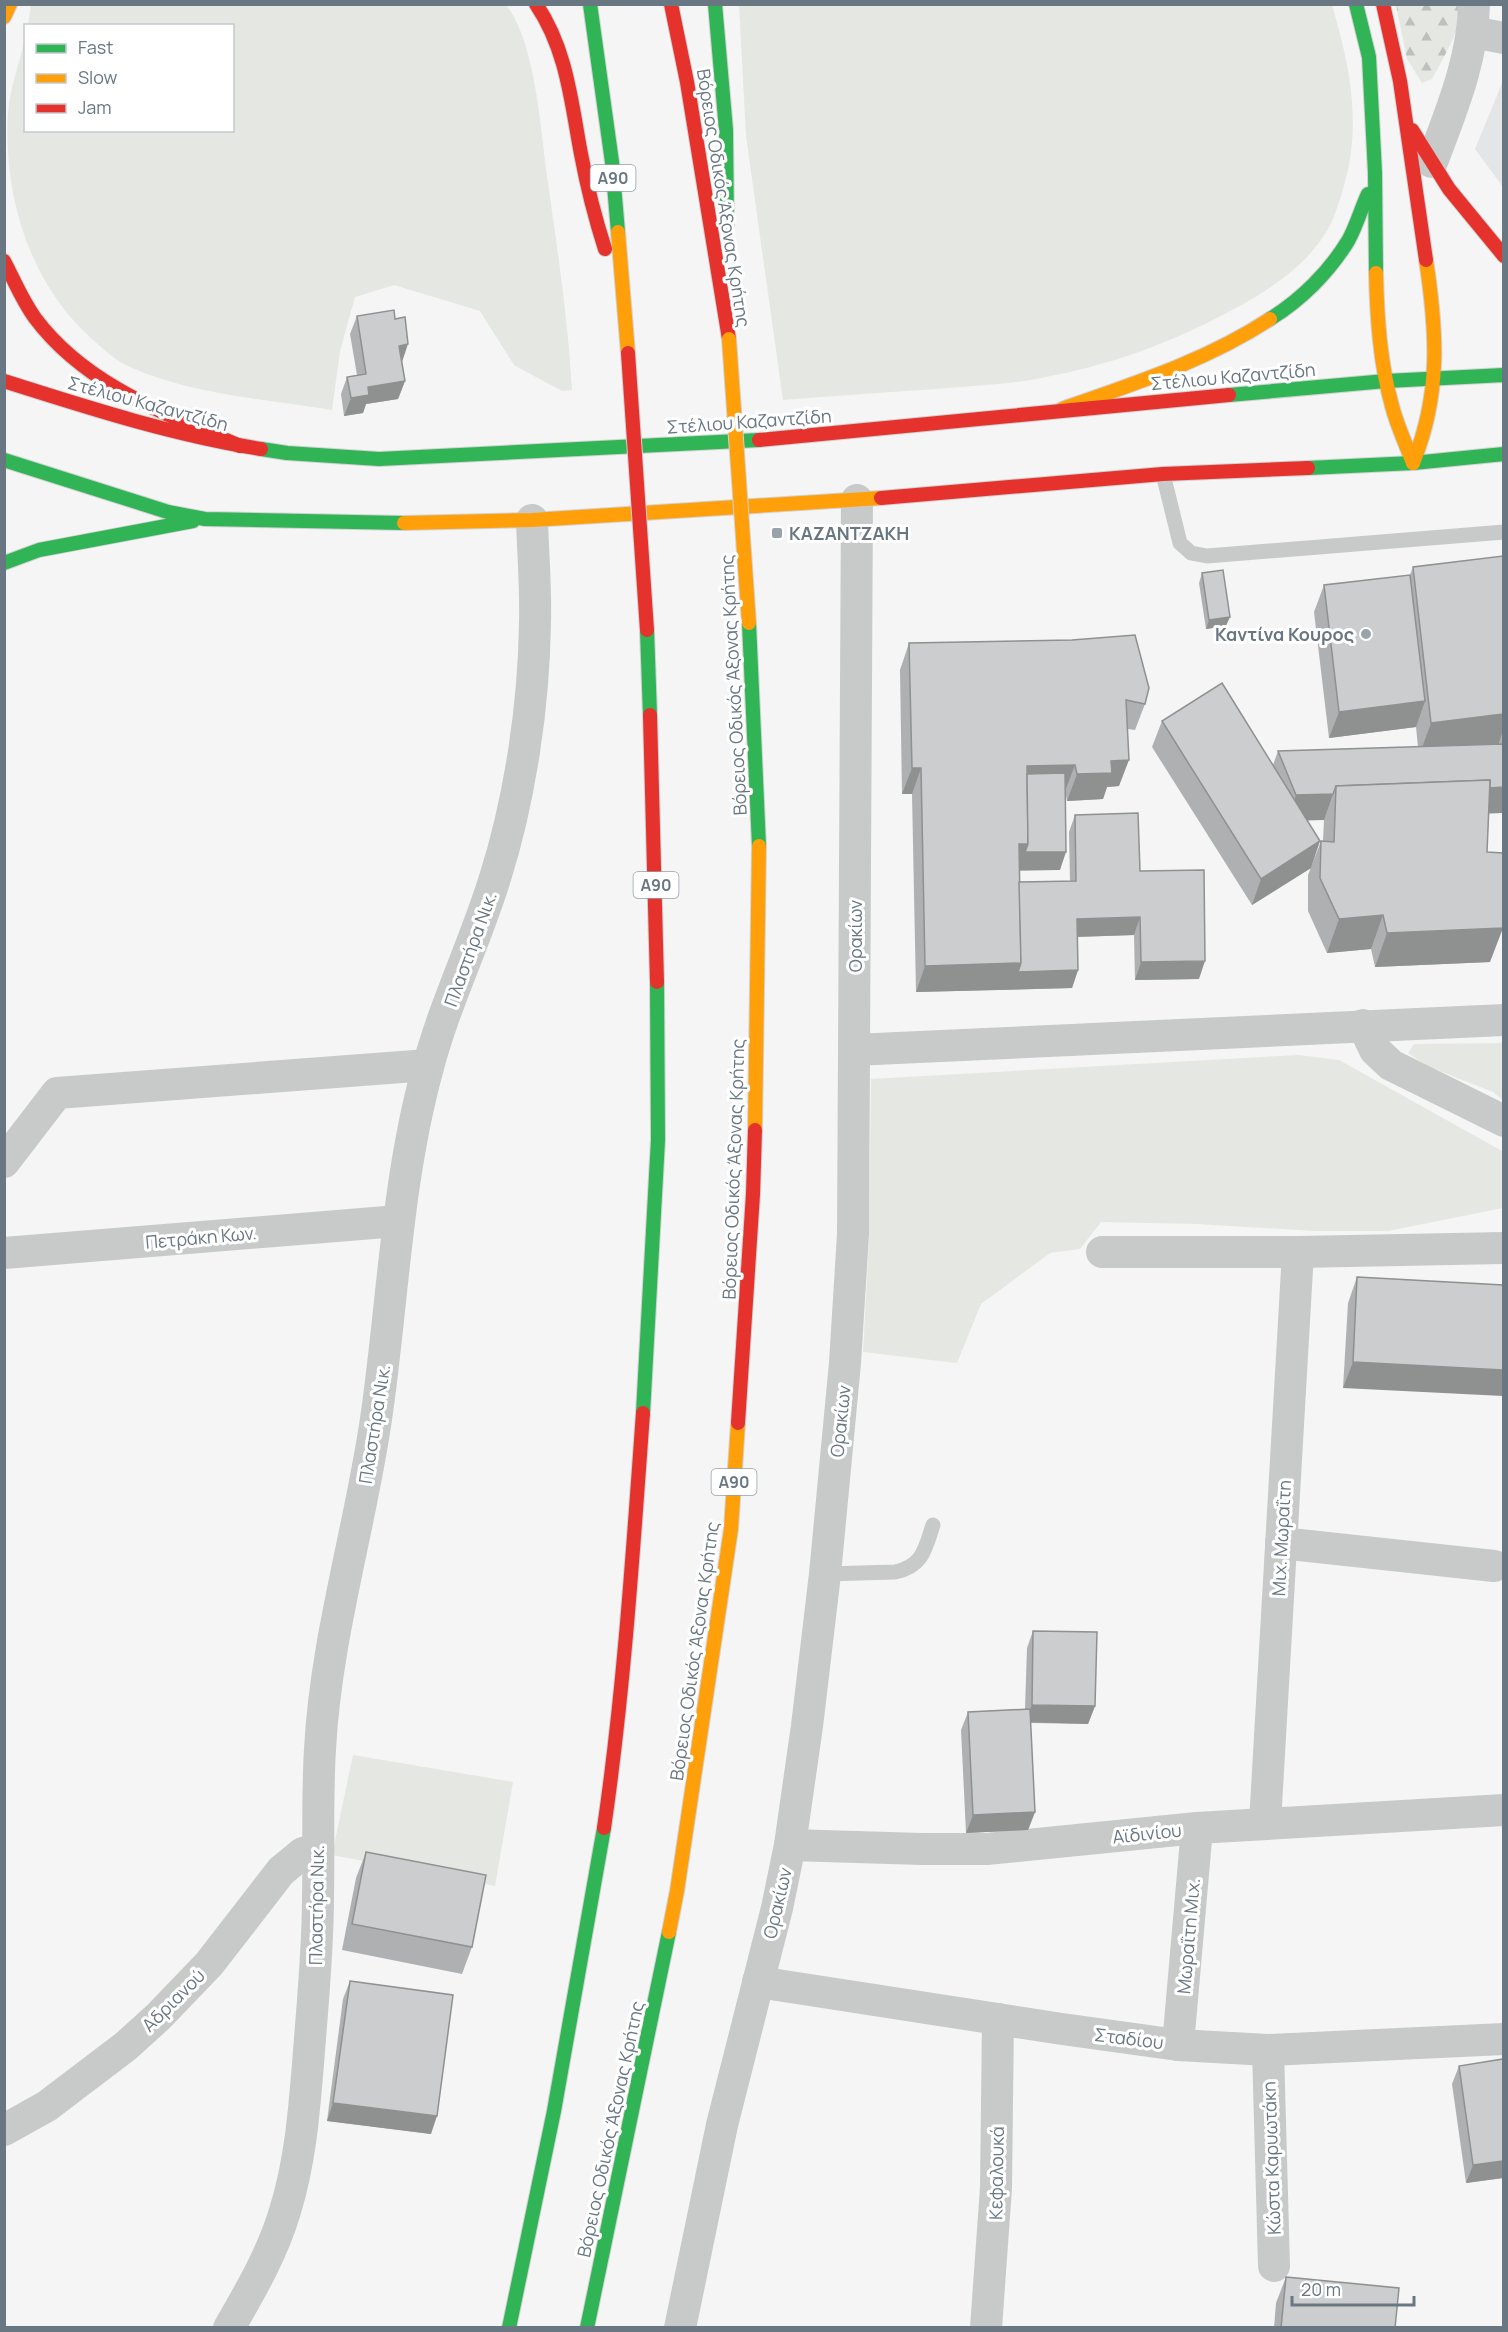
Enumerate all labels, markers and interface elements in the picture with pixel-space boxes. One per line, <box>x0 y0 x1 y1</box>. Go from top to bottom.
legend <box>24 24 234 132</box>
text: Fast <box>78 35 113 59</box>
text: Slow <box>78 65 118 89</box>
street label: Βόρειος Οδικός Άξονας Κρήτης <box>692 67 756 329</box>
text: Jam <box>78 95 112 119</box>
road number: Α90 <box>590 165 636 191</box>
street label: Στέλιου Καζαντζίδη <box>1150 357 1316 395</box>
street label: Στέλιου Καζαντζίδη <box>65 370 231 436</box>
street label: Στέλιου Καζαντζίδη <box>666 403 832 439</box>
place label: ΚΑΖΑΝΤΖΑΚΗ <box>789 521 909 545</box>
marker: ΚΑΖΑΝΤΖΑΚΗ <box>770 526 784 540</box>
street label: Βόρειος Οδικός Άξονας Κρήτης <box>714 554 752 816</box>
place label: Καντίνα Κουρος <box>1215 622 1354 646</box>
marker: Καντίνα Κουρος <box>1359 627 1373 641</box>
road number: Α90 <box>634 872 678 898</box>
street label: Πλαστήρα Νικ. <box>438 888 502 1010</box>
street label: Ορακίων <box>843 900 867 972</box>
street label: Βόρειος Οδικός Άξονας Κρήτης <box>716 1038 750 1300</box>
street label: Πετράκη Κων. <box>144 1220 258 1254</box>
street label: Πλαστήρα Νικ. <box>353 1363 395 1485</box>
street label: Ορακίων <box>824 1384 856 1458</box>
road number: Α90 <box>712 1469 756 1495</box>
street label: Μιχ. Μωραΐτη <box>1266 1479 1296 1597</box>
street label: Βόρειος Οδικός Άξονας Κρήτης <box>664 1520 724 1782</box>
street label: Αϊδινίου <box>1111 1817 1183 1849</box>
street label: Πλαστήρα Νικ. <box>303 1845 329 1965</box>
street label: Ορακίων <box>757 1865 797 1941</box>
street label: Μωραΐτη Μιχ. <box>1171 1877 1205 1995</box>
street label: Αδριανού <box>136 1963 210 2037</box>
street label: Βόρειος Οδικός Άξονας Κρήτης <box>571 1999 649 2259</box>
street label: Σταδίου <box>1093 2022 1165 2054</box>
street label: Κώστα Καρυωτάκη <box>1256 2081 1286 2235</box>
street label: Κεφαλουκά <box>983 2126 1009 2220</box>
scale bar <box>1292 2269 1414 2307</box>
text: 20 m <box>1301 2277 1341 2301</box>

